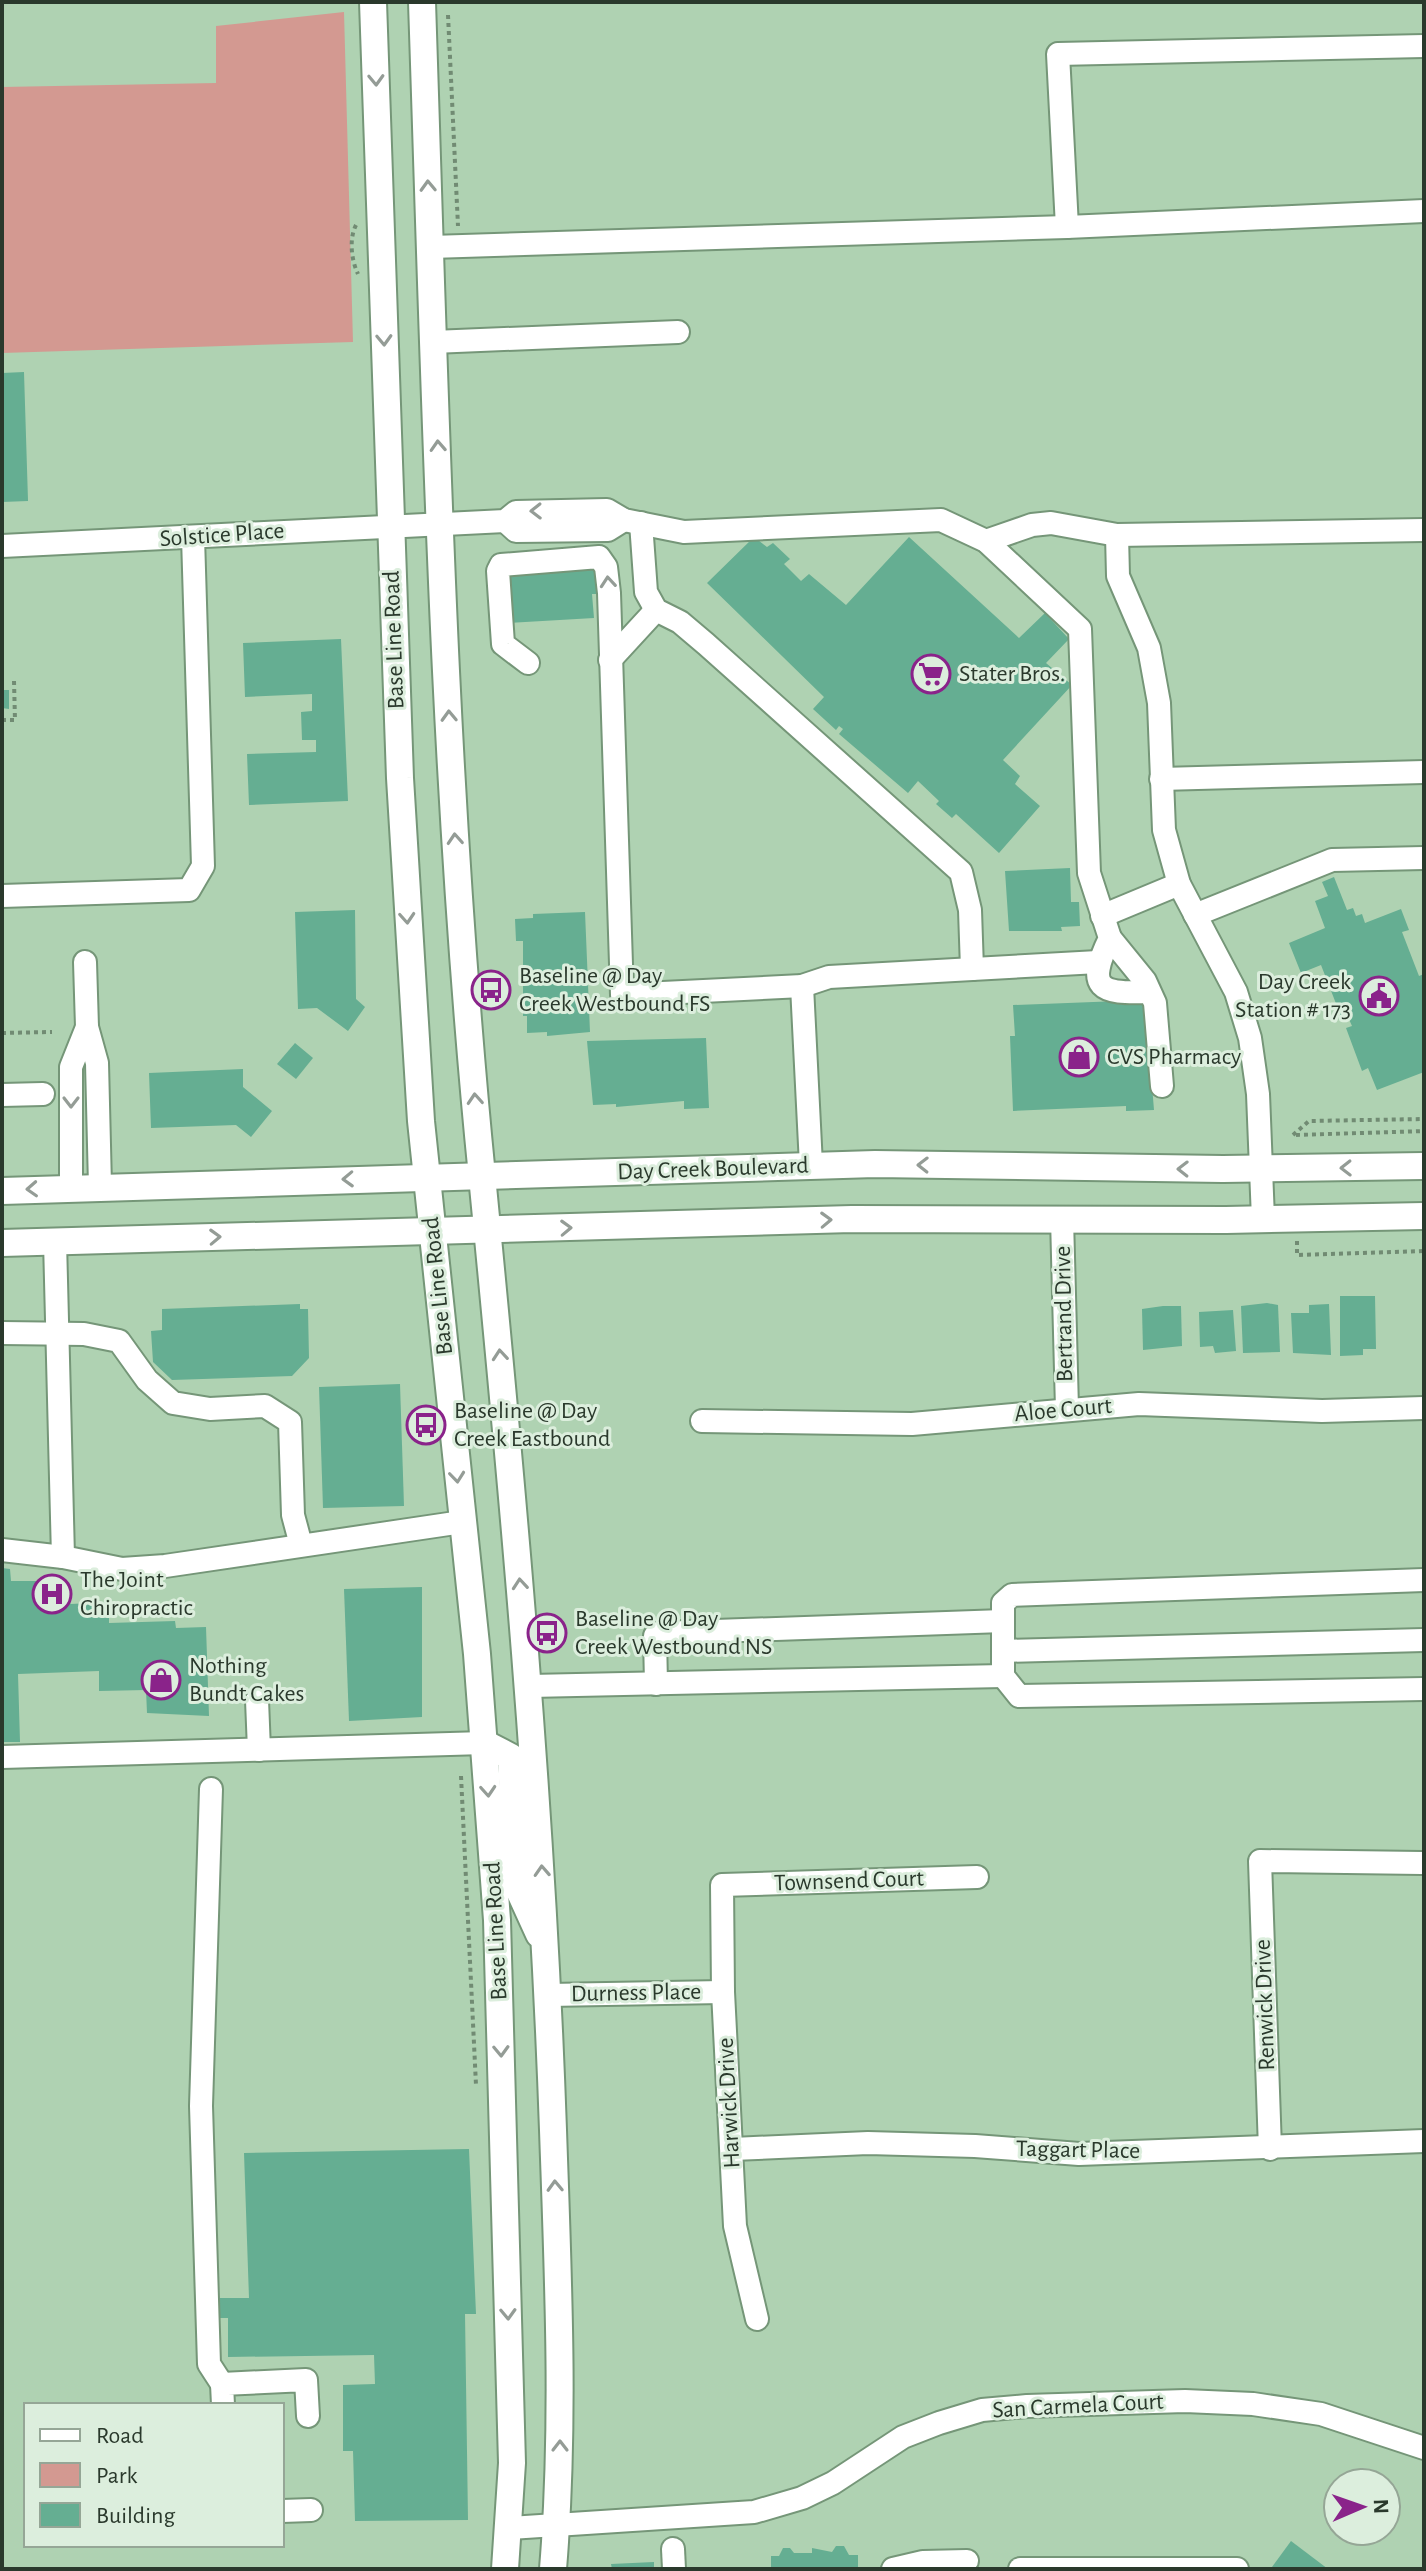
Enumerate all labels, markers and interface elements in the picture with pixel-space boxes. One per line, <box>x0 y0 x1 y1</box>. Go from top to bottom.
one-way arrow <box>367 74 384 87</box>
one-way arrow <box>420 179 437 192</box>
one-way arrow <box>375 334 392 347</box>
one-way arrow <box>430 439 447 452</box>
one-way arrow <box>529 502 542 520</box>
street label: Solstice Place <box>159 519 285 551</box>
street label: Base Line Road <box>380 570 408 710</box>
one-way arrow <box>599 575 616 588</box>
supermarket icon: Stater Bros. <box>910 653 952 695</box>
place label: Stater Bros. <box>959 662 1065 686</box>
one-way arrow <box>441 709 458 722</box>
one-way arrow <box>447 832 464 845</box>
one-way arrow <box>399 912 416 925</box>
place label: Baseline @ Day Creek Westbound FS <box>519 964 710 1016</box>
bus stop icon: Baseline @ Day Creek Westbound FS <box>470 969 512 1011</box>
place label: Day Creek Station # 173 <box>1235 970 1351 1022</box>
public building icon: Day Creek Station # 173 <box>1358 975 1400 1017</box>
shop icon: CVS Pharmacy <box>1058 1036 1100 1078</box>
place label: CVS Pharmacy <box>1107 1045 1241 1069</box>
one-way arrow <box>467 1092 484 1105</box>
one-way arrow <box>62 1096 80 1109</box>
street label: Day Creek Boulevard <box>617 1154 809 1184</box>
one-way arrow <box>916 1156 929 1173</box>
one-way arrow <box>1339 1159 1352 1177</box>
one-way arrow <box>1176 1160 1189 1178</box>
one-way arrow <box>341 1170 354 1188</box>
one-way arrow <box>25 1180 38 1197</box>
one-way arrow <box>820 1211 833 1228</box>
street label: Base Line Road <box>419 1216 457 1356</box>
one-way arrow <box>560 1219 573 1236</box>
one-way arrow <box>209 1228 222 1246</box>
street label: Bertrand Drive <box>1051 1246 1077 1382</box>
one-way arrow <box>492 1348 509 1361</box>
street label: Aloe Court <box>1013 1394 1113 1426</box>
place label: Baseline @ Day Creek Eastbound <box>454 1399 610 1451</box>
bus stop icon: Baseline @ Day Creek Eastbound <box>405 1404 447 1446</box>
one-way arrow <box>448 1471 465 1484</box>
place label: The Joint Chiropractic <box>80 1568 193 1620</box>
hospital icon: The Joint Chiropractic <box>31 1573 73 1615</box>
one-way arrow <box>512 1577 529 1590</box>
place label: Baseline @ Day Creek Westbound NS <box>575 1607 772 1659</box>
bus stop icon: Baseline @ Day Creek Westbound NS <box>526 1612 568 1654</box>
place label: Nothing Bundt Cakes <box>189 1654 304 1706</box>
shop icon: Nothing Bundt Cakes <box>140 1659 182 1701</box>
one-way arrow <box>479 1785 496 1798</box>
street label: Base Line Road <box>480 1861 512 2001</box>
one-way arrow <box>533 1864 550 1877</box>
street label: Townsend Court <box>774 1866 925 1896</box>
street label: Renwick Drive <box>1251 1939 1279 2071</box>
street label: Durness Place <box>571 1980 701 2006</box>
street label: Harwick Drive <box>714 2037 744 2169</box>
one-way arrow <box>492 2045 509 2058</box>
street label: Taggart Place <box>1016 2137 1140 2163</box>
one-way arrow <box>546 2179 563 2192</box>
one-way arrow <box>499 2308 517 2321</box>
street label: San Carmela Court <box>992 2390 1165 2422</box>
legend <box>24 2403 284 2547</box>
text: Road <box>96 2424 144 2448</box>
one-way arrow <box>551 2439 569 2452</box>
text: Park <box>96 2464 137 2488</box>
north arrow <box>1322 2467 1402 2547</box>
text: N <box>1370 2498 1392 2514</box>
text: Building <box>96 2504 175 2528</box>

